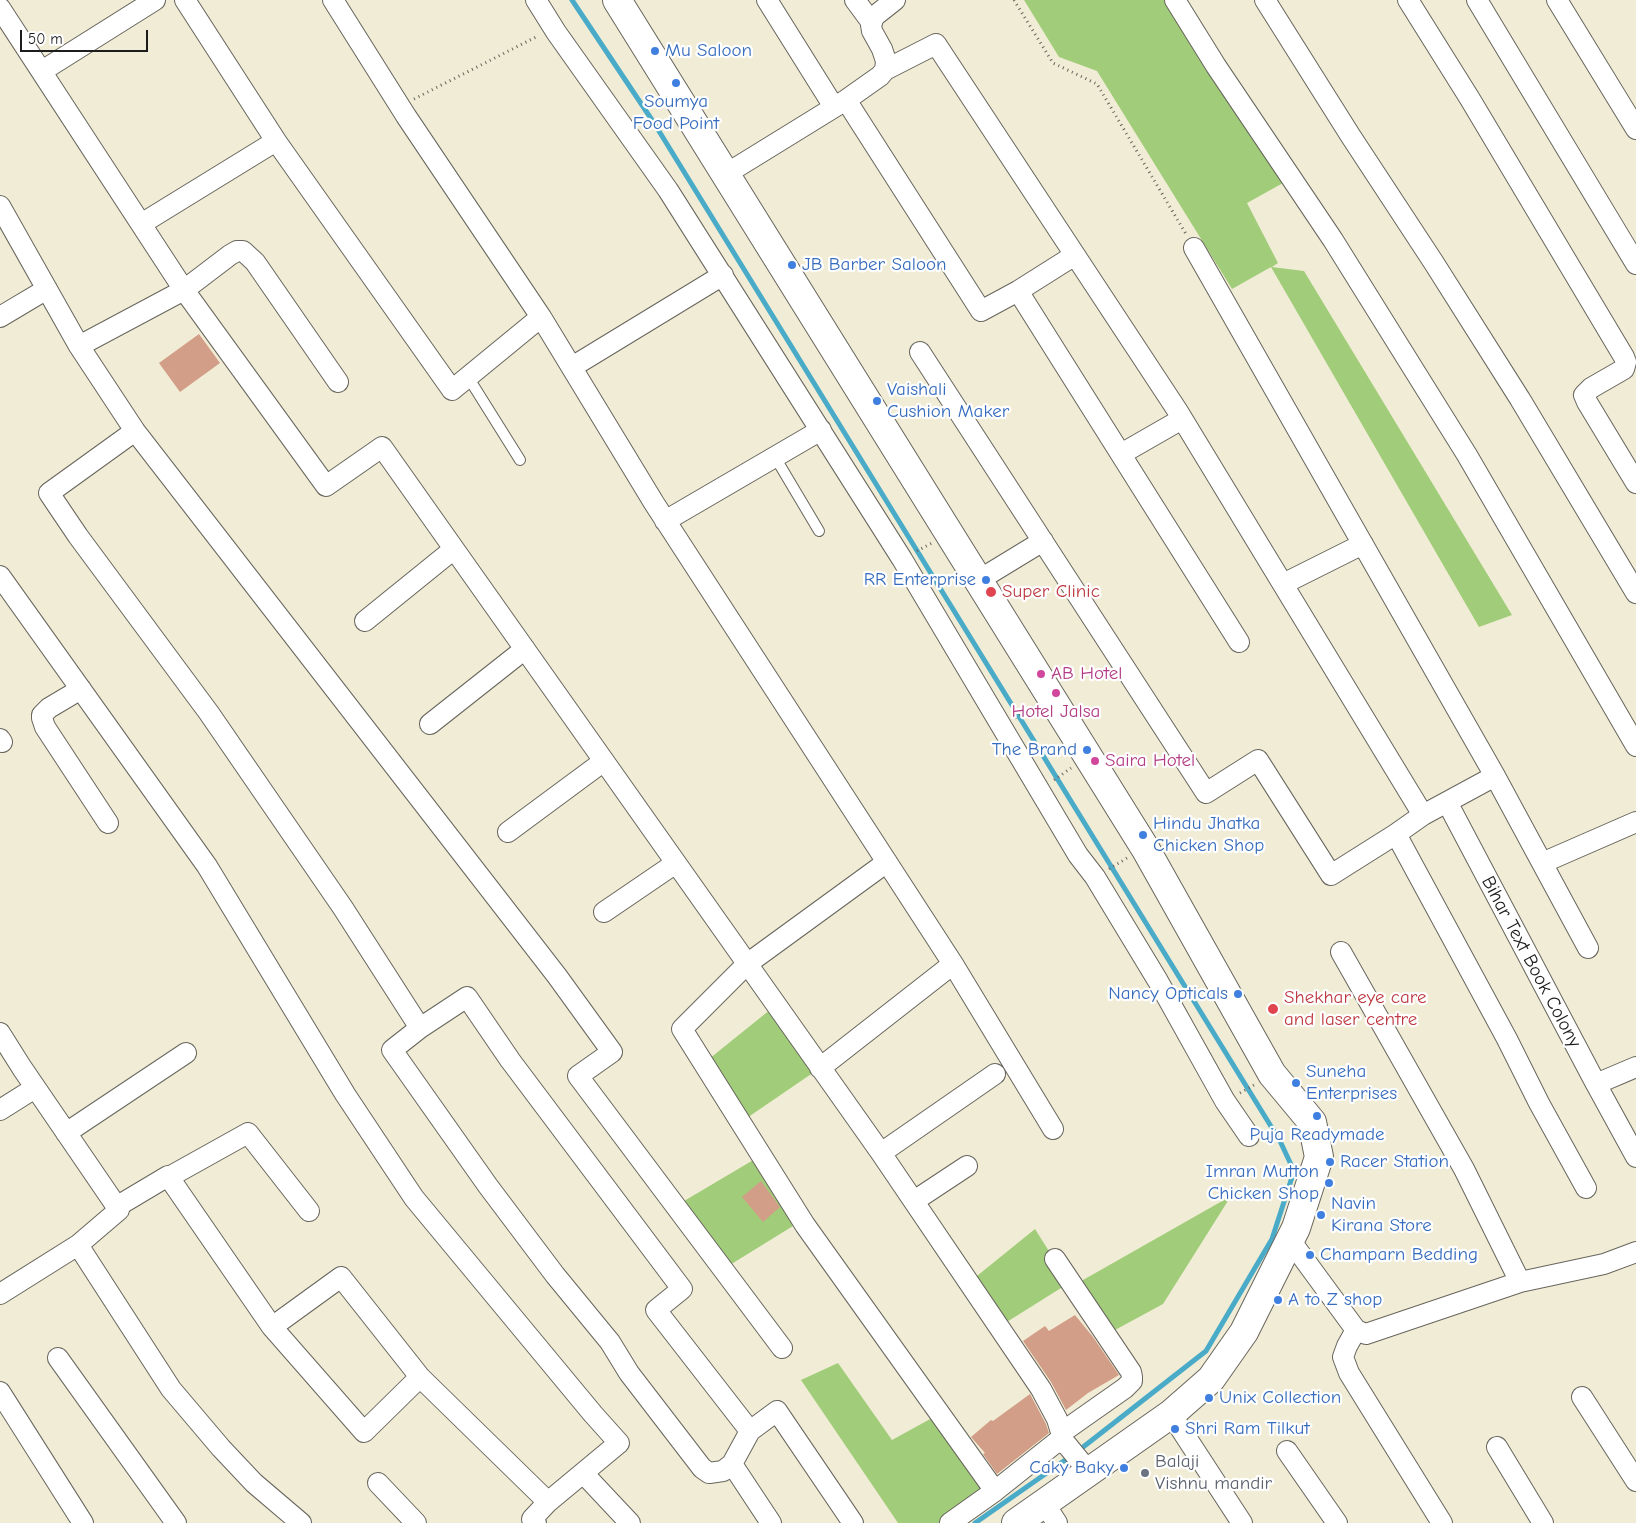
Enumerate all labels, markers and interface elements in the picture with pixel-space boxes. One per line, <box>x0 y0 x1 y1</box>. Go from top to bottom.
scale bar <box>22 20 150 52</box>
text: 50 m <box>28 30 63 48</box>
place label: Mu Saloon <box>665 40 752 62</box>
marker: Mu Saloon <box>649 45 661 57</box>
marker: Soumya Food Point <box>670 77 682 89</box>
place label: Soumya Food Point <box>633 91 719 135</box>
place label: JB Barber Saloon <box>802 254 947 276</box>
marker: JB Barber Saloon <box>786 259 798 271</box>
place label: Vaishali Cushion Maker <box>887 379 1009 423</box>
marker: Vaishali Cushion Maker <box>871 395 883 407</box>
place label: RR Enterprise <box>864 569 976 591</box>
marker: RR Enterprise <box>980 574 992 586</box>
place label: Super Clinic <box>1002 581 1100 603</box>
marker: Super Clinic <box>984 585 998 599</box>
place label: AB Hotel <box>1051 663 1122 685</box>
marker: AB Hotel <box>1035 668 1047 680</box>
marker: Hotel Jalsa <box>1050 687 1062 699</box>
place label: Hotel Jalsa <box>1012 701 1100 723</box>
place label: The Brand <box>992 739 1077 761</box>
marker: The Brand <box>1081 744 1093 756</box>
place label: Saira Hotel <box>1105 750 1195 772</box>
marker: Saira Hotel <box>1089 755 1101 767</box>
place label: Hindu Jhatka Chicken Shop <box>1153 813 1264 857</box>
marker: Hindu Jhatka Chicken Shop <box>1137 829 1149 841</box>
street label: Bihar Text Book Colony <box>1476 872 1586 1052</box>
place label: Nancy Opticals <box>1108 983 1228 1005</box>
place label: Shekhar eye care and laser centre <box>1284 987 1427 1031</box>
marker: Nancy Opticals <box>1232 988 1244 1000</box>
marker: Shekhar eye care and laser centre <box>1266 1002 1280 1016</box>
place label: Suneha Enterprises <box>1306 1061 1397 1105</box>
marker: Suneha Enterprises <box>1290 1077 1302 1089</box>
marker: Puja Readymade <box>1311 1110 1323 1122</box>
place label: Puja Readymade <box>1249 1124 1385 1146</box>
place label: Racer Station <box>1340 1151 1449 1173</box>
marker: Racer Station <box>1324 1156 1336 1168</box>
place label: Imran Mutton Chicken Shop <box>1205 1161 1319 1205</box>
marker: Imran Mutton Chicken Shop <box>1323 1177 1335 1189</box>
place label: Navin Kirana Store <box>1331 1193 1432 1237</box>
marker: Navin Kirana Store <box>1315 1209 1327 1221</box>
place label: Champarn Bedding <box>1320 1244 1478 1266</box>
marker: Champarn Bedding <box>1304 1249 1316 1261</box>
place label: A to Z shop <box>1288 1289 1382 1311</box>
marker: A to Z shop <box>1272 1294 1284 1306</box>
place label: Unix Collection <box>1219 1387 1341 1409</box>
marker: Unix Collection <box>1203 1392 1215 1404</box>
place label: Shri Ram Tilkut <box>1185 1418 1310 1440</box>
marker: Shri Ram Tilkut <box>1169 1423 1181 1435</box>
place label: Balaji Vishnu mandir <box>1155 1451 1272 1495</box>
place label: Caky Baky <box>1029 1457 1114 1479</box>
marker: Caky Baky <box>1118 1462 1130 1474</box>
marker: Balaji Vishnu mandir <box>1139 1467 1151 1479</box>

